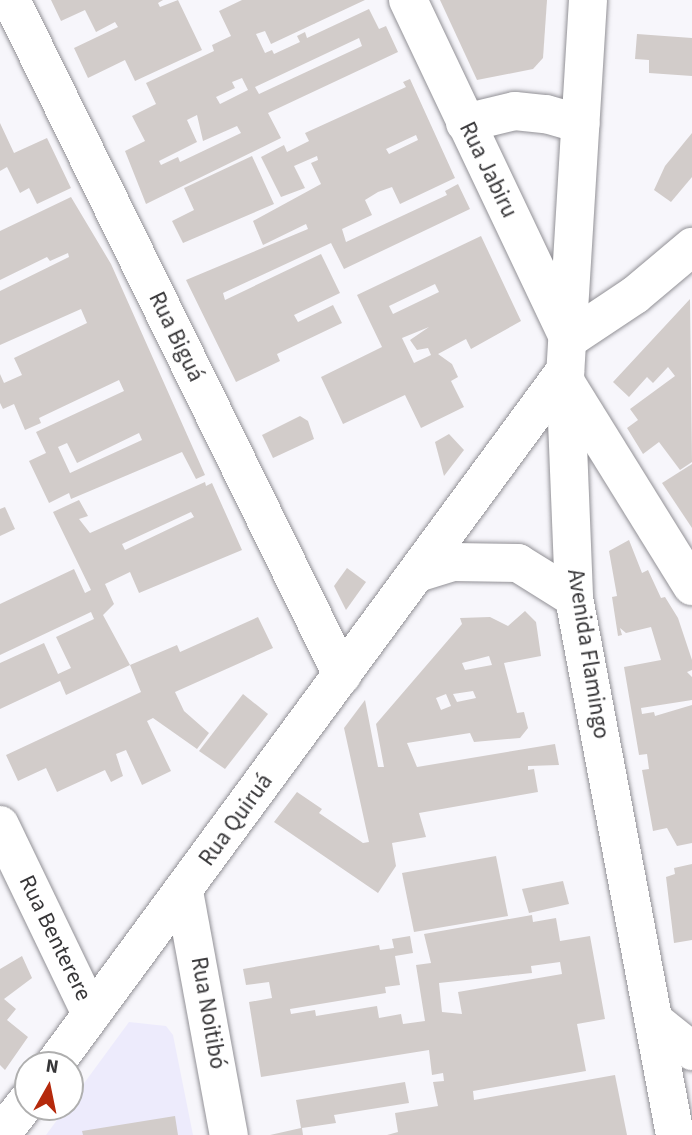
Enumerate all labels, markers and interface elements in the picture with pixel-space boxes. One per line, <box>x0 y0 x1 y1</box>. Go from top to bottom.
street label: Rua Jabiru <box>453 118 523 222</box>
street label: Rua Biguá <box>142 288 210 386</box>
street label: Avenida Flamingo <box>561 567 615 741</box>
street label: Rua Quiruá <box>193 768 279 872</box>
street label: Rua Benterere <box>13 871 97 1005</box>
street label: Rua Noitibó <box>185 955 231 1071</box>
north arrow <box>14 1051 84 1121</box>
text: N <box>44 1052 60 1081</box>

